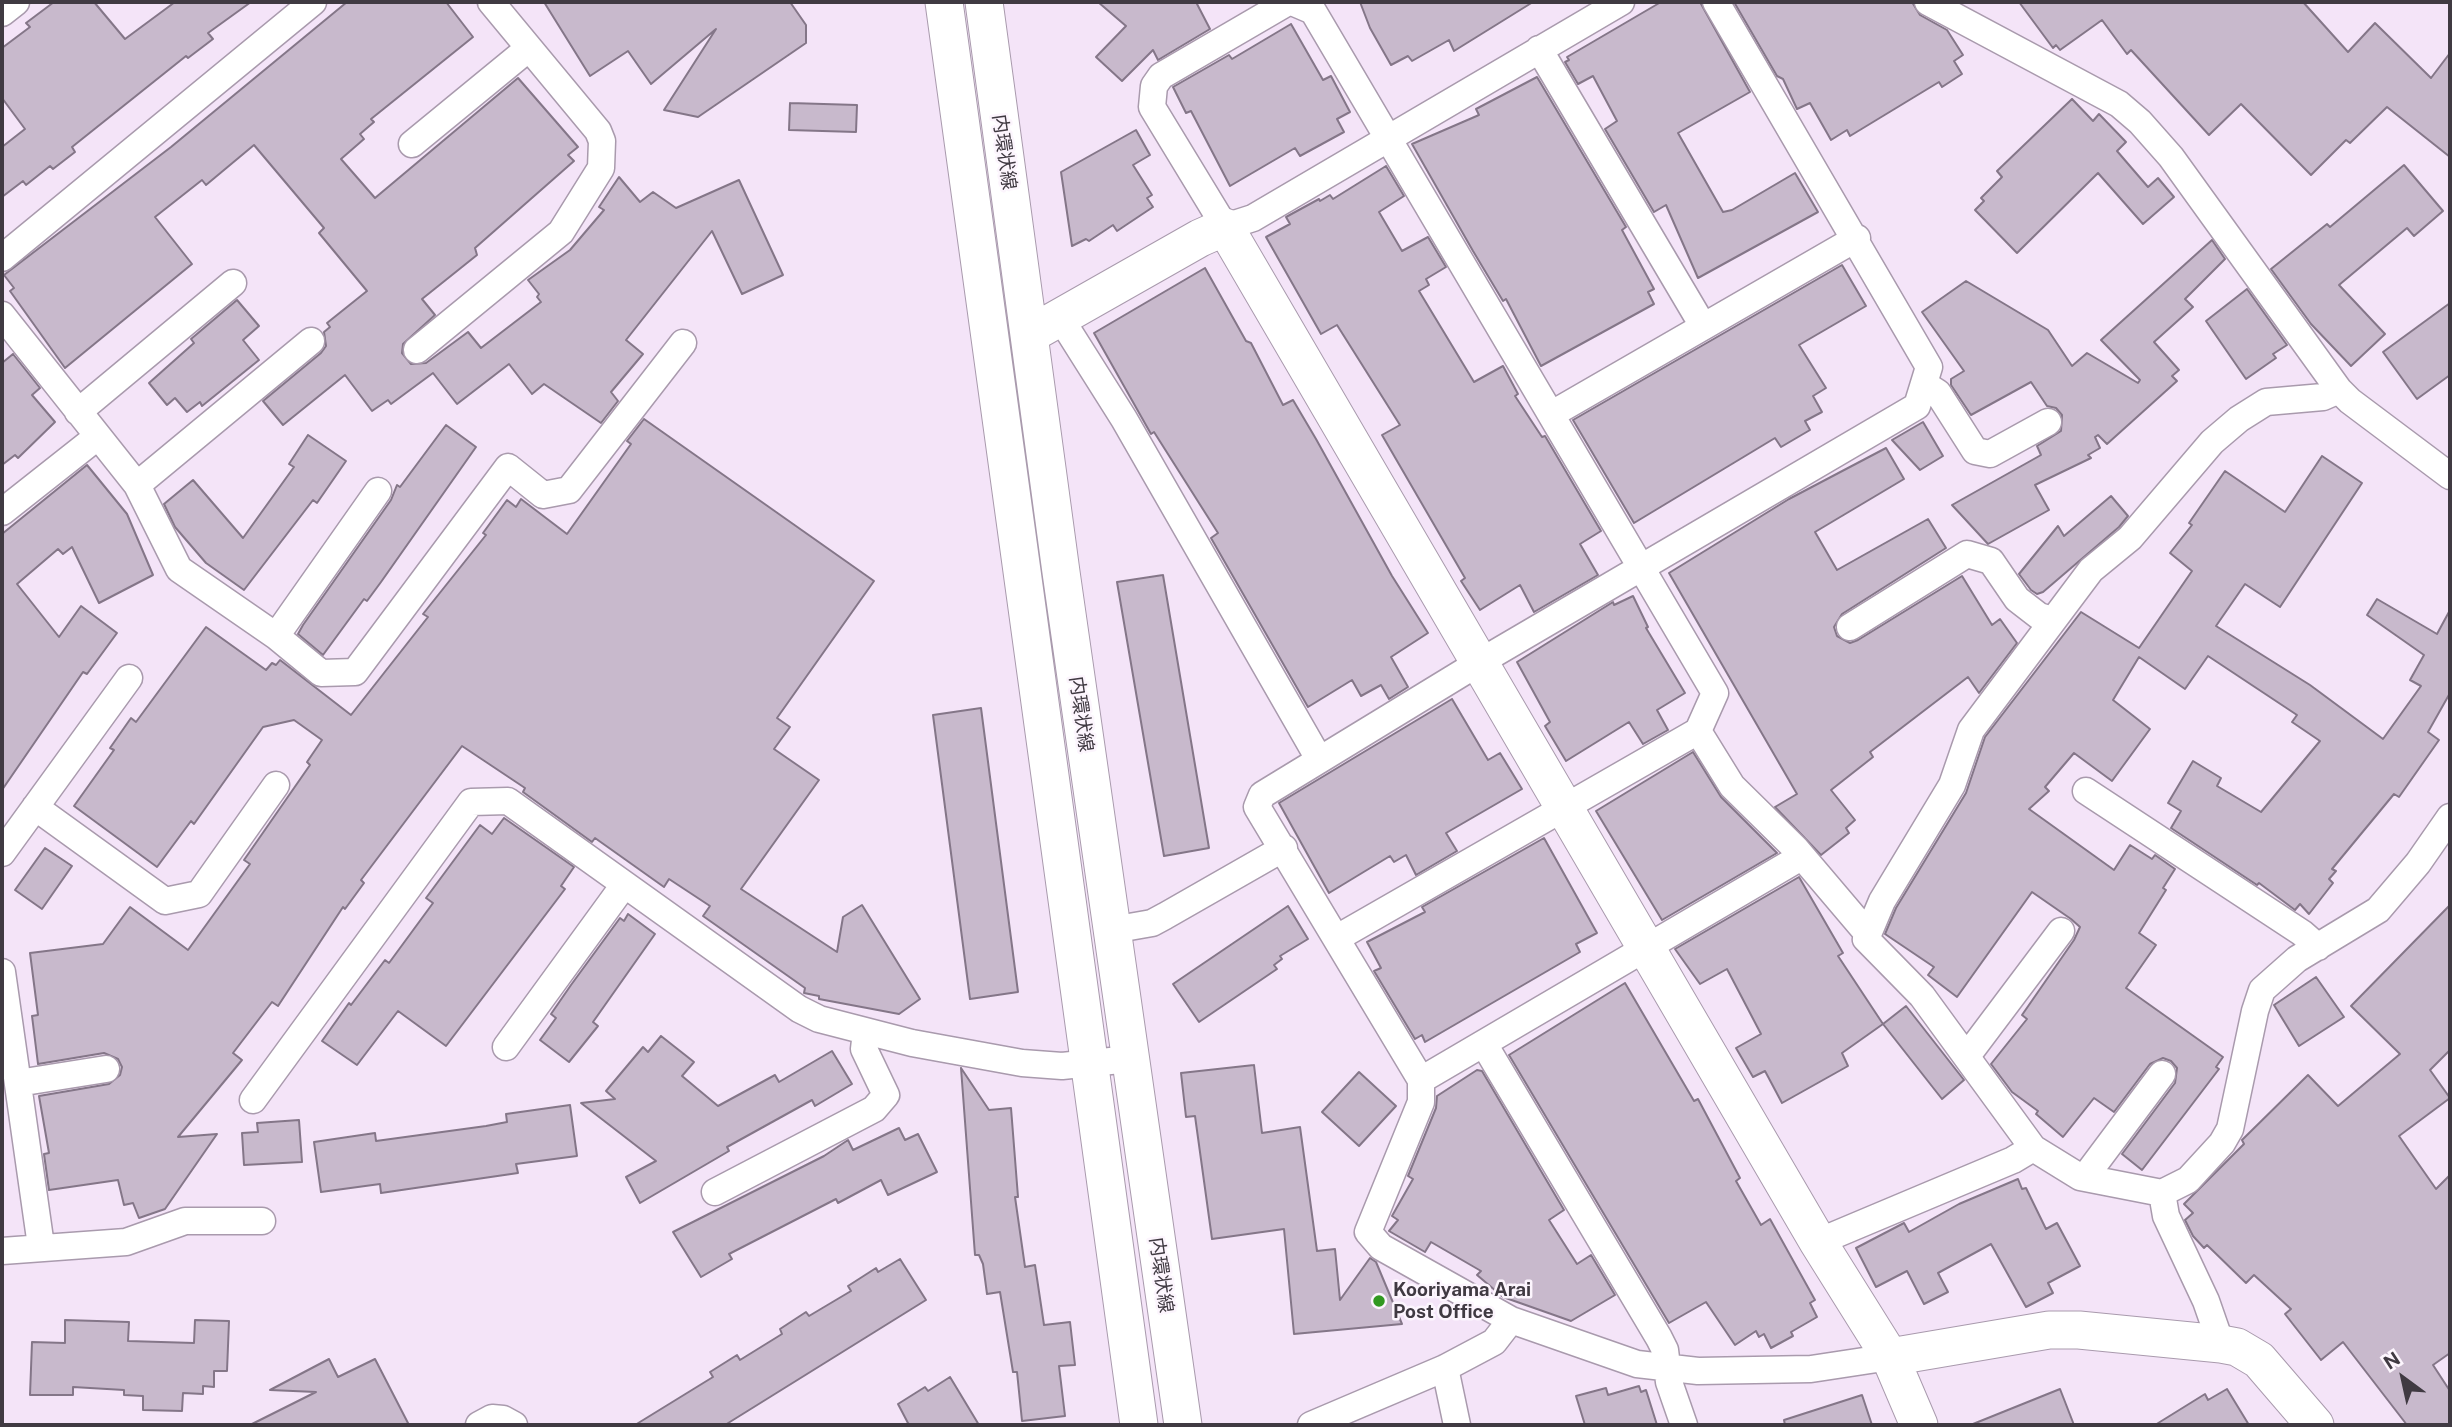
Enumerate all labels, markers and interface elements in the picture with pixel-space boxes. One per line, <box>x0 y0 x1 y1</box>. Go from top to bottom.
street label: 内環状線 <box>987 113 1021 191</box>
street label: 内環状線 <box>1064 675 1098 753</box>
street label: 内環状線 <box>1144 1236 1178 1314</box>
place label: Kooriyama Arai Post Office <box>1393 1279 1531 1323</box>
marker: Kooriyama Arai Post Office <box>1371 1293 1387 1309</box>
north arrow <box>2368 1343 2438 1413</box>
text: N <box>2379 1347 2404 1374</box>

